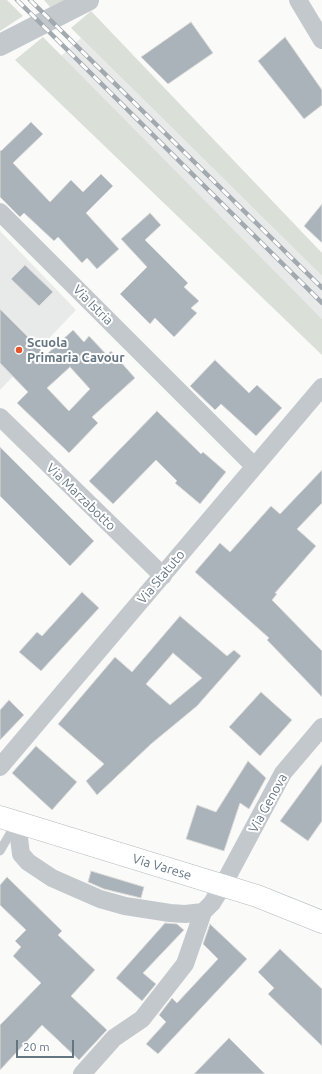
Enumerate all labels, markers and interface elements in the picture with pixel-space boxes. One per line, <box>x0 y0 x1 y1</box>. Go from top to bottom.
street label: Via Istria <box>70 282 116 328</box>
place label: Scuola Primaria Cavour <box>27 335 124 366</box>
marker: Scuola Primaria Cavour <box>14 345 24 355</box>
street label: Via Marzabotto <box>43 460 119 534</box>
street label: Via Statuto <box>134 547 188 607</box>
street label: Via Genova <box>245 771 291 835</box>
street label: Via Varese <box>130 851 194 883</box>
scale bar <box>18 1032 76 1058</box>
text: 20 m <box>23 1040 50 1053</box>

